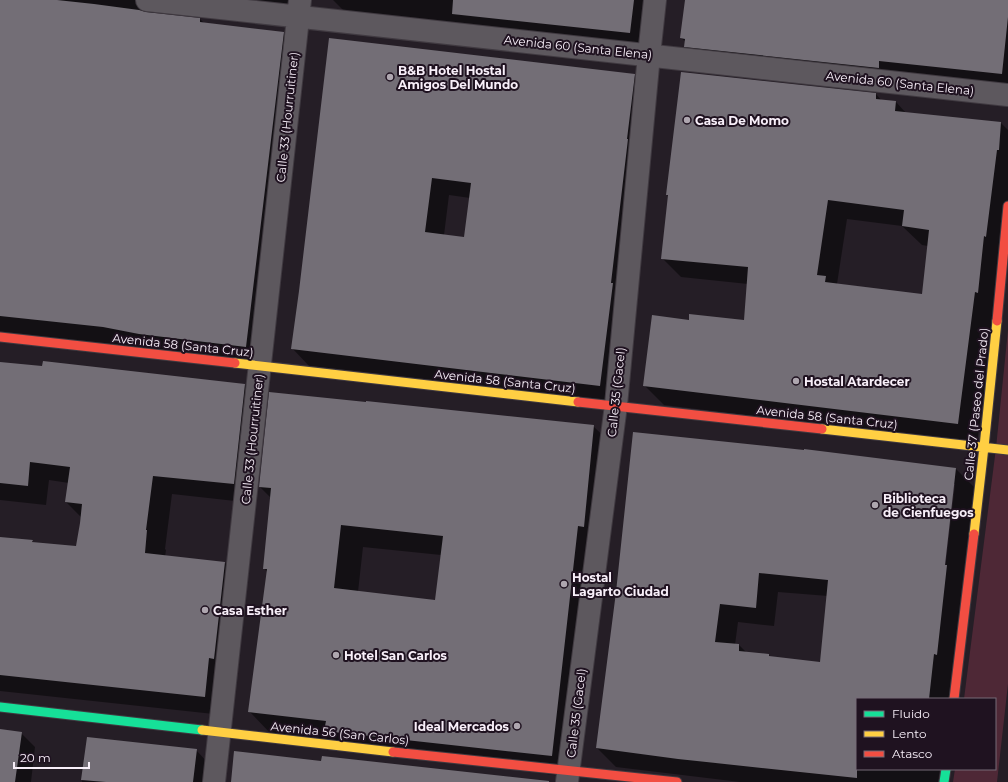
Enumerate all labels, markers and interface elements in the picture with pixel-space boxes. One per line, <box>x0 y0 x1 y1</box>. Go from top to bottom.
street label: Avenida 60 (Santa Elena) <box>503 32 653 62</box>
street label: Calle 33 (Hourruitiner) <box>273 51 301 183</box>
place label: B&B Hotel Hostal Amigos Del Mundo <box>397 63 518 92</box>
street label: Avenida 60 (Santa Elena) <box>825 68 975 98</box>
marker: B&B Hotel Hostal Amigos Del Mundo <box>385 72 395 82</box>
place label: Casa De Momo <box>695 113 789 128</box>
marker: Casa De Momo <box>682 115 692 125</box>
street label: Calle 37 (Paseo del Prado) <box>961 327 991 481</box>
street label: Avenida 58 (Santa Cruz) <box>112 330 254 360</box>
street label: Calle 35 (Gacel) <box>604 346 628 438</box>
street label: Avenida 58 (Santa Cruz) <box>434 366 576 396</box>
street label: Calle 33 (Hourruitiner) <box>238 373 266 505</box>
place label: Hostal Atardecer <box>804 374 910 389</box>
marker: Hostal Atardecer <box>791 376 801 386</box>
street label: Avenida 58 (Santa Cruz) <box>756 402 898 432</box>
place label: Biblioteca de Cienfuegos <box>883 491 974 520</box>
marker: Biblioteca de Cienfuegos <box>870 500 880 510</box>
place label: Hostal Lagarto Ciudad <box>572 570 669 599</box>
marker: Hostal Lagarto Ciudad <box>559 579 569 589</box>
place label: Casa Esther <box>213 603 287 618</box>
marker: Casa Esther <box>200 605 210 615</box>
place label: Hotel San Carlos <box>344 648 448 663</box>
marker: Hotel San Carlos <box>331 650 341 660</box>
street label: Calle 35 (Gacel) <box>563 667 589 759</box>
legend <box>856 698 996 770</box>
text: Fluido <box>892 706 930 721</box>
street label: Avenida 56 (San Carlos) <box>270 718 410 748</box>
place label: Ideal Mercados <box>414 719 510 734</box>
marker: Ideal Mercados <box>512 721 522 731</box>
text: Lento <box>892 726 927 741</box>
scale bar <box>14 744 89 770</box>
text: Atasco <box>892 746 932 761</box>
text: 20 m <box>20 750 51 765</box>

